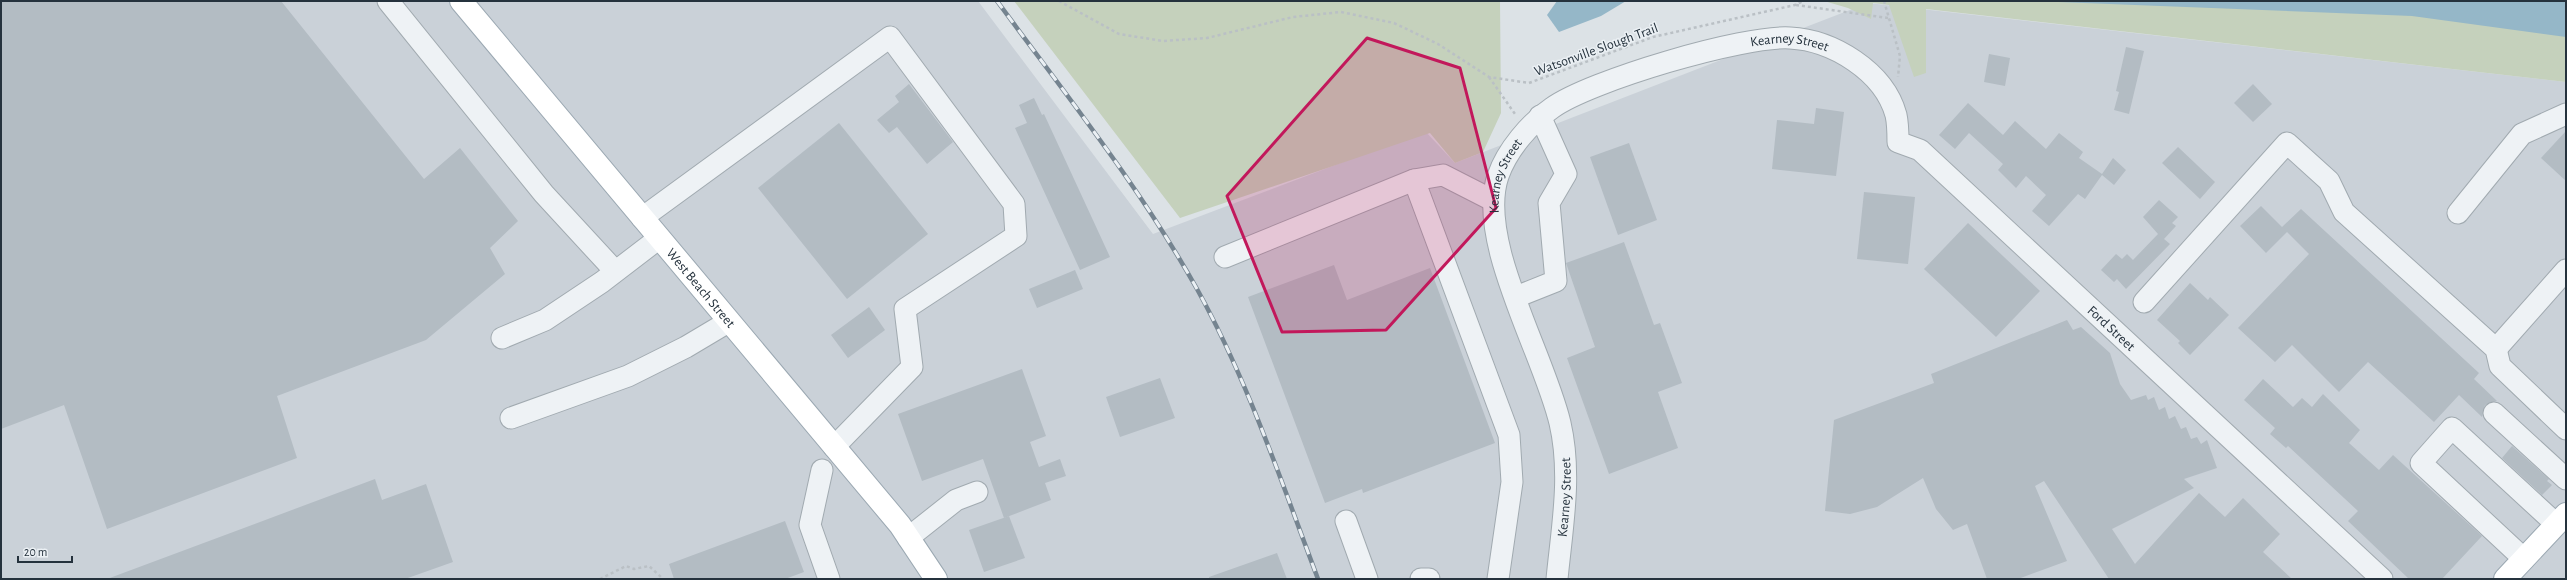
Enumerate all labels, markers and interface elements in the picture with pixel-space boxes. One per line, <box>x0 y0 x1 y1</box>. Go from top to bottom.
street label: Watsonville Slough Trail <box>1533 21 1660 79</box>
street label: Kearney Street <box>1749 32 1831 55</box>
street label: Kearney Street <box>1488 136 1525 214</box>
street label: West Beach Street <box>663 246 738 331</box>
street label: Ford Street <box>2085 303 2138 354</box>
street label: Kearney Street <box>1556 457 1574 538</box>
scale bar <box>18 538 72 564</box>
text: 20 m <box>24 546 47 558</box>

